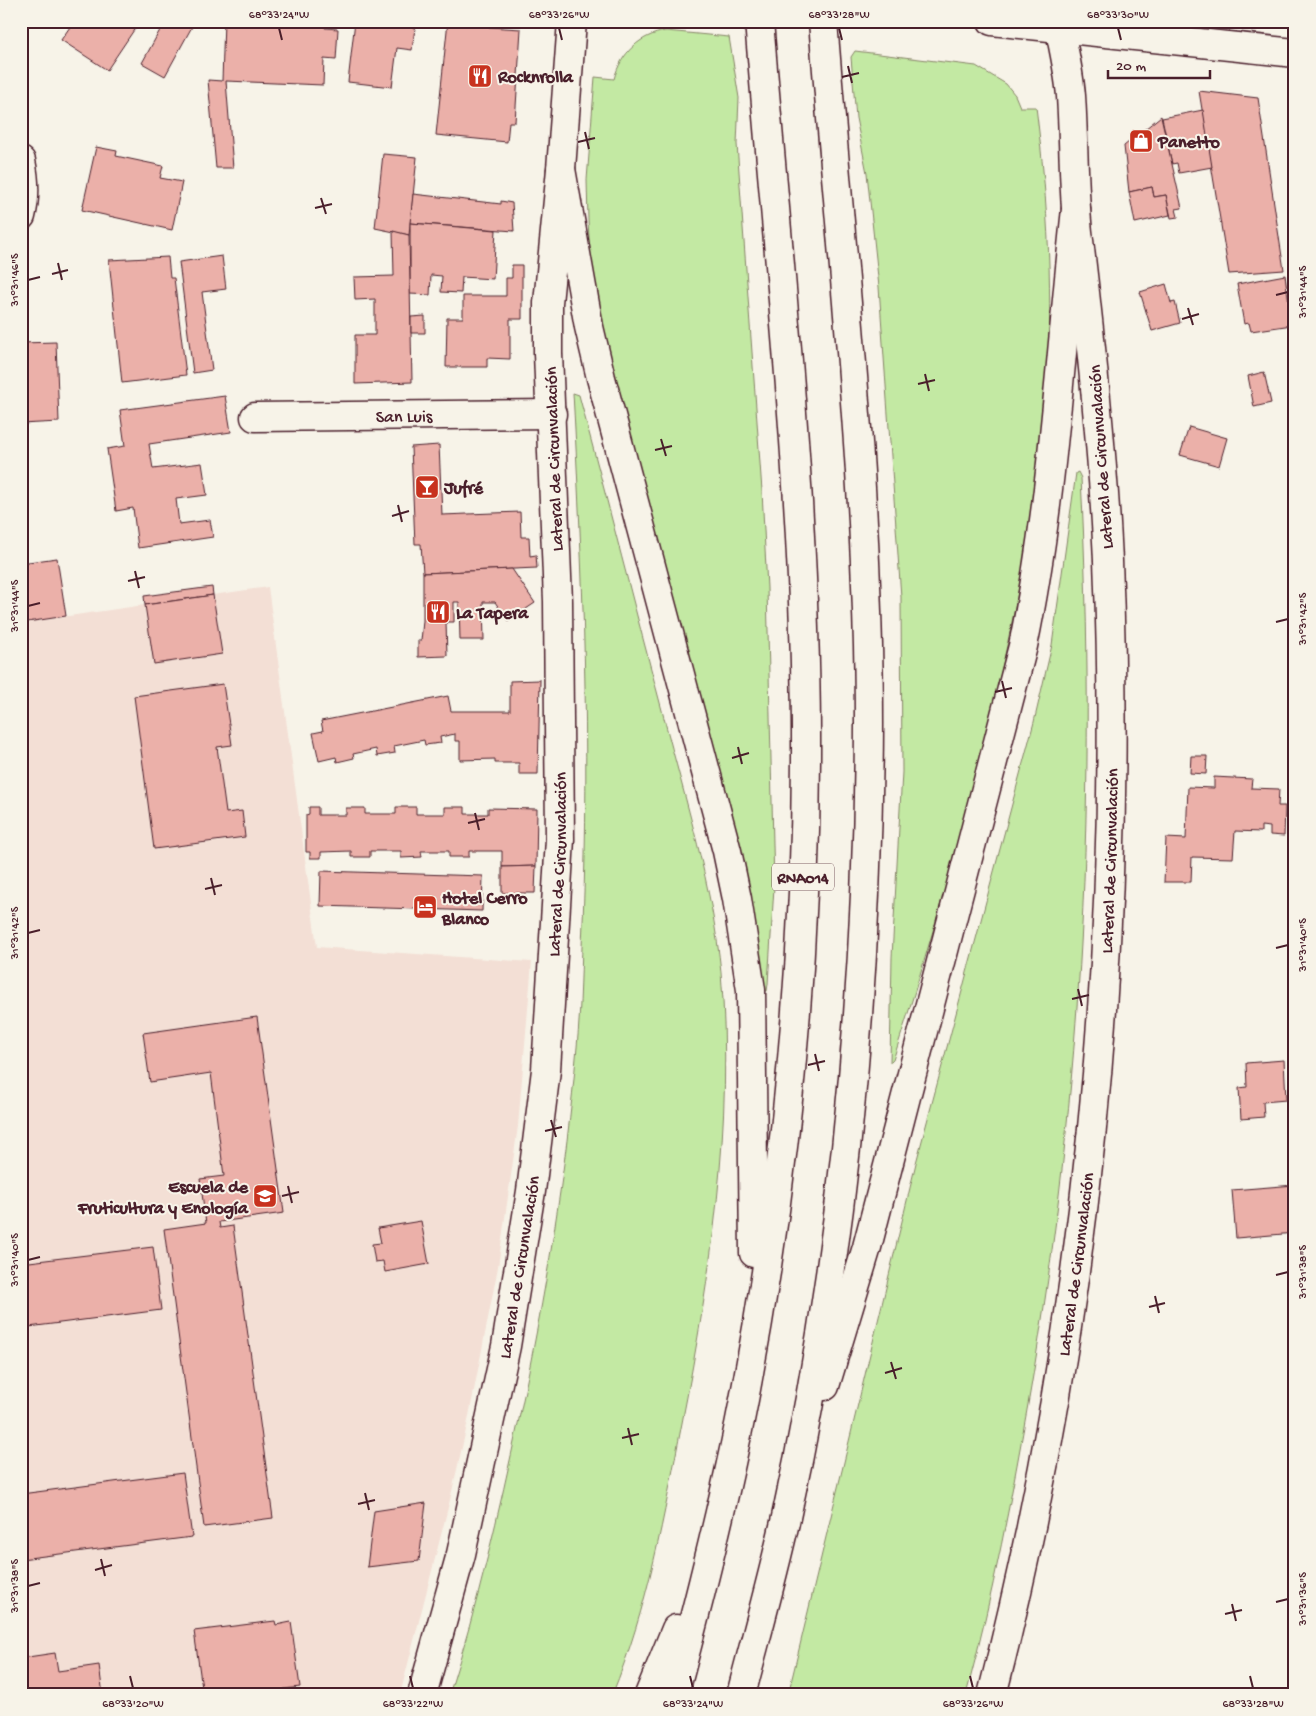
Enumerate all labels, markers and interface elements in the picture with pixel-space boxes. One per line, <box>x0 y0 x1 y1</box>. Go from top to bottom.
text: 68°33'24"W <box>249 9 309 23</box>
text: 68°33'26"W <box>529 9 589 23</box>
text: 68°33'28"W <box>808 9 870 23</box>
text: 68°33'30"W <box>1087 9 1149 23</box>
scale bar <box>1108 48 1211 80</box>
text: 20 m <box>1116 58 1146 76</box>
restaurant icon: Rocknrolla <box>467 63 493 89</box>
place label: Rocknrolla <box>497 68 574 89</box>
shop icon: Panetto <box>1128 128 1154 154</box>
place label: Panetto <box>1157 133 1220 154</box>
text: 31°31'46"S <box>9 253 23 307</box>
text: 31°31'44"S <box>1297 265 1311 319</box>
street label: Lateral de Circunvalación <box>1086 363 1119 550</box>
street label: Lateral de Circunvalación <box>542 366 569 552</box>
street label: San Luis <box>376 407 434 429</box>
bar icon: Jufré <box>414 474 440 500</box>
place label: Jufré <box>443 479 484 500</box>
text: 31°31'44"S <box>9 579 23 633</box>
text: 31°31'42"S <box>1297 592 1311 646</box>
restaurant icon: La Tapera <box>425 599 451 625</box>
place label: La Tapera <box>456 604 529 625</box>
street label: Lateral de Circunvalación <box>1098 768 1124 954</box>
street label: Lateral de Circunvalación <box>545 771 573 958</box>
road number: RNA014 <box>772 864 834 890</box>
place label: Hotel Cerro Blanco <box>441 889 528 931</box>
hotel icon: Hotel Cerro Blanco <box>412 894 438 920</box>
text: 31°31'42"S <box>9 906 23 960</box>
text: 31°31'40"S <box>1297 918 1311 973</box>
street label: Lateral de Circunvalación <box>1055 1171 1100 1358</box>
street label: Lateral de Circunvalación <box>496 1174 546 1361</box>
place label: Escuela de Fruticultura y Enología <box>77 1178 249 1220</box>
school or university icon: Escuela de Fruticultura y Enología <box>252 1183 278 1209</box>
text: 31°31'40"S <box>9 1233 23 1288</box>
text: 31°31'38"S <box>1297 1245 1311 1300</box>
text: 31°31'38"S <box>9 1559 23 1614</box>
text: 31°31'36"S <box>1297 1572 1311 1627</box>
text: 68°33'20"W <box>102 1698 164 1712</box>
text: 68°33'22"W <box>383 1698 443 1712</box>
text: 68°33'24"W <box>663 1698 723 1712</box>
text: 68°33'26"W <box>943 1698 1003 1712</box>
text: 68°33'28"W <box>1222 1698 1284 1712</box>

